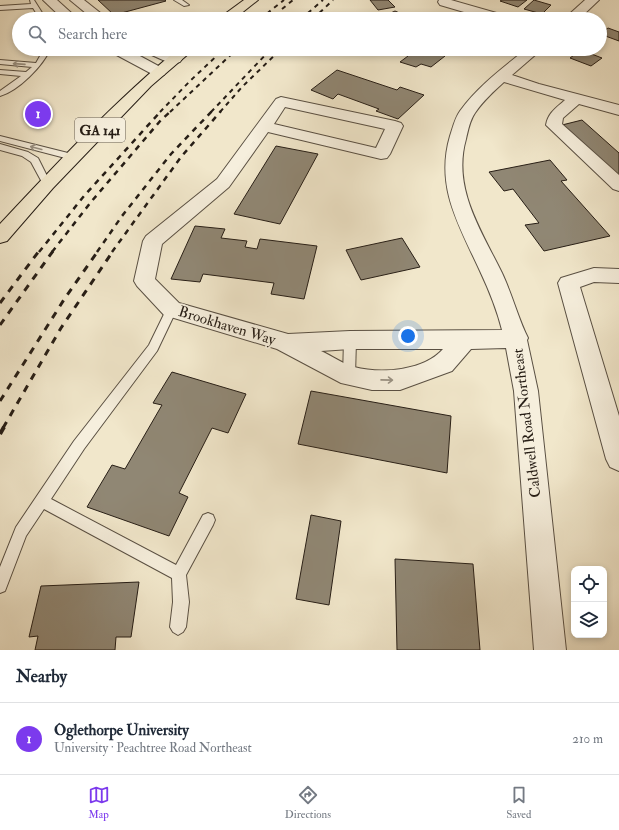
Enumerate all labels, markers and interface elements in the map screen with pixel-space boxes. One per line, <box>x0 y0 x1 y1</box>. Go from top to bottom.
search box <box>12 12 607 56</box>
icon: search <box>26 23 48 45</box>
text: Search here <box>58 25 127 44</box>
one-way arrow <box>13 60 26 67</box>
pin: 1 <box>25 99 51 129</box>
road number: GA 141 <box>75 118 125 142</box>
one-way arrow <box>30 143 43 151</box>
street label: Brookhaven Way <box>176 302 278 350</box>
your location <box>398 326 418 346</box>
street label: Caldwell Road Northeast <box>508 347 546 499</box>
one-way arrow <box>380 376 393 384</box>
map controls <box>571 566 607 638</box>
button: locate <box>571 566 607 602</box>
button: layers <box>571 602 607 638</box>
text: Nearby <box>16 666 67 687</box>
text: Oglethorpe University <box>54 721 189 740</box>
text: 1 <box>27 731 31 747</box>
text: 210 m <box>572 731 603 747</box>
text: University · Peachtree Road Northeast <box>54 740 252 756</box>
tab: Map <box>88 784 110 821</box>
tab: Directions <box>285 784 331 821</box>
tab: Saved <box>506 784 531 821</box>

